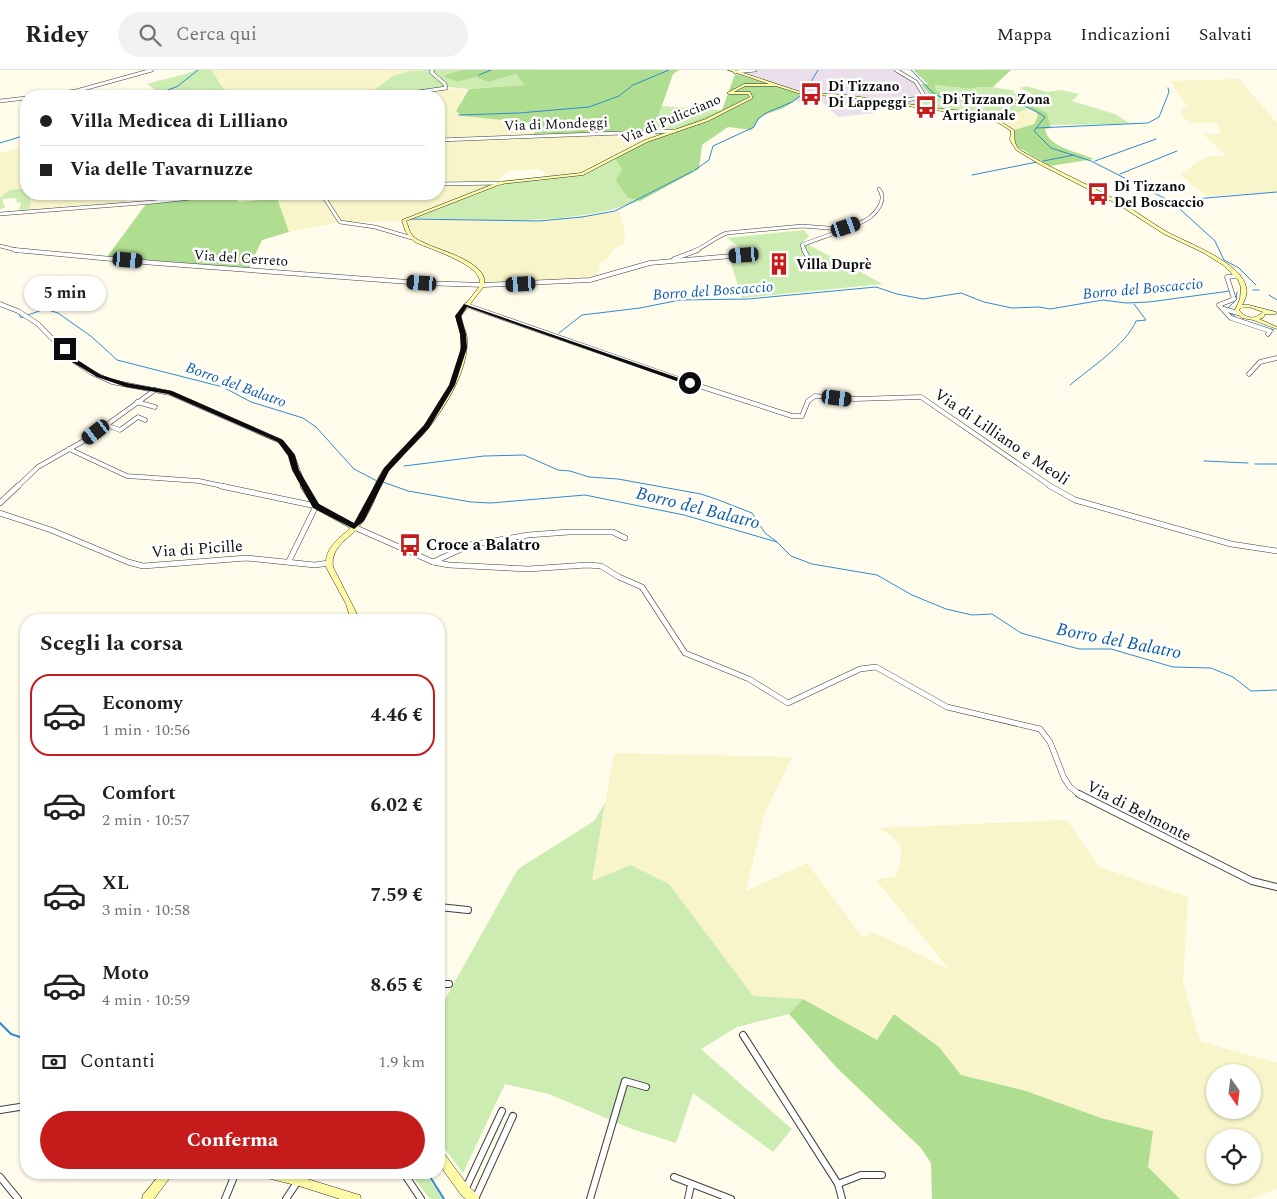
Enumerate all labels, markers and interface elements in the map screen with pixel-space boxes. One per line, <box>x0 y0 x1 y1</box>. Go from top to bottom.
search box <box>118 12 468 57</box>
text: Ridey <box>25 17 88 53</box>
text: Cerca qui <box>176 20 257 49</box>
icon: search <box>136 21 164 49</box>
text: Mappa <box>997 21 1052 48</box>
text: Indicazioni <box>1080 21 1171 48</box>
text: Salvati <box>1199 21 1252 48</box>
place label: Di Tizzano Di Lappeggi <box>828 76 907 113</box>
bus stop icon: Di Tizzano Di Lappeggi <box>798 81 824 107</box>
street label: Via di Pulicciano <box>618 89 724 149</box>
place label: Di Tizzano Zona Artigianale <box>942 89 1051 126</box>
bus stop icon: Di Tizzano Zona Artigianale <box>913 94 939 120</box>
text: Villa Medicea di Lilliano <box>70 107 288 136</box>
street label: Via di Mondeggi <box>504 112 608 136</box>
text: Via delle Tavarnuzze <box>70 155 253 184</box>
place label: Di Tizzano Del Boscaccio <box>1114 176 1204 213</box>
bus stop icon: Di Tizzano Del Boscaccio <box>1085 181 1111 207</box>
car <box>829 215 862 239</box>
street label: Via del Cerreto <box>193 244 289 272</box>
car <box>728 246 759 264</box>
car <box>112 251 143 269</box>
building icon: Villa Duprè <box>766 251 792 277</box>
place label: Villa Duprè <box>796 254 872 275</box>
water label: Borro del Boscaccio <box>1082 272 1204 306</box>
car <box>406 274 437 292</box>
water label: Borro del Boscaccio <box>652 275 774 307</box>
callout: 5 min <box>24 276 106 312</box>
car <box>505 276 536 292</box>
text: 5 min <box>44 281 86 305</box>
route end <box>54 338 76 360</box>
water label: Borro del Balatro <box>182 356 290 414</box>
route start <box>679 372 701 394</box>
street label: Via di Lilliano e Meoli <box>929 383 1075 491</box>
car <box>821 389 852 407</box>
car <box>79 417 112 447</box>
water label: Borro del Balatro <box>633 480 763 536</box>
bus stop icon: Croce a Balatro <box>397 532 423 558</box>
place label: Croce a Balatro <box>426 533 540 557</box>
street label: Via di Picille <box>150 534 244 564</box>
water label: Borro del Balatro <box>1054 616 1184 666</box>
text: Scegli la corsa <box>40 627 183 660</box>
text: Economy <box>102 689 183 718</box>
icon: car <box>42 693 87 738</box>
text: 4.46 € <box>371 701 423 730</box>
text: 1 min · 10:56 <box>102 718 190 742</box>
street label: Via di Belmonte <box>1082 774 1196 848</box>
text: Comfort <box>102 779 176 808</box>
icon: car <box>42 783 87 828</box>
text: 6.02 € <box>371 791 423 820</box>
text: 2 min · 10:57 <box>102 808 190 832</box>
text: XL <box>102 869 129 898</box>
icon: car <box>42 873 87 918</box>
text: 7.59 € <box>371 881 423 910</box>
text: 3 min · 10:58 <box>102 898 190 922</box>
text: Moto <box>102 959 149 988</box>
icon: car <box>42 963 87 1008</box>
text: 8.65 € <box>371 971 423 1000</box>
text: 4 min · 10:59 <box>102 988 190 1012</box>
text: Contanti <box>80 1047 155 1076</box>
icon: cash <box>40 1048 68 1076</box>
text: 1.9 km <box>378 1050 425 1074</box>
north arrow <box>1206 1064 1261 1119</box>
map controls <box>1206 1064 1261 1184</box>
button: Conferma <box>40 1111 425 1169</box>
button: locate <box>1206 1129 1261 1184</box>

